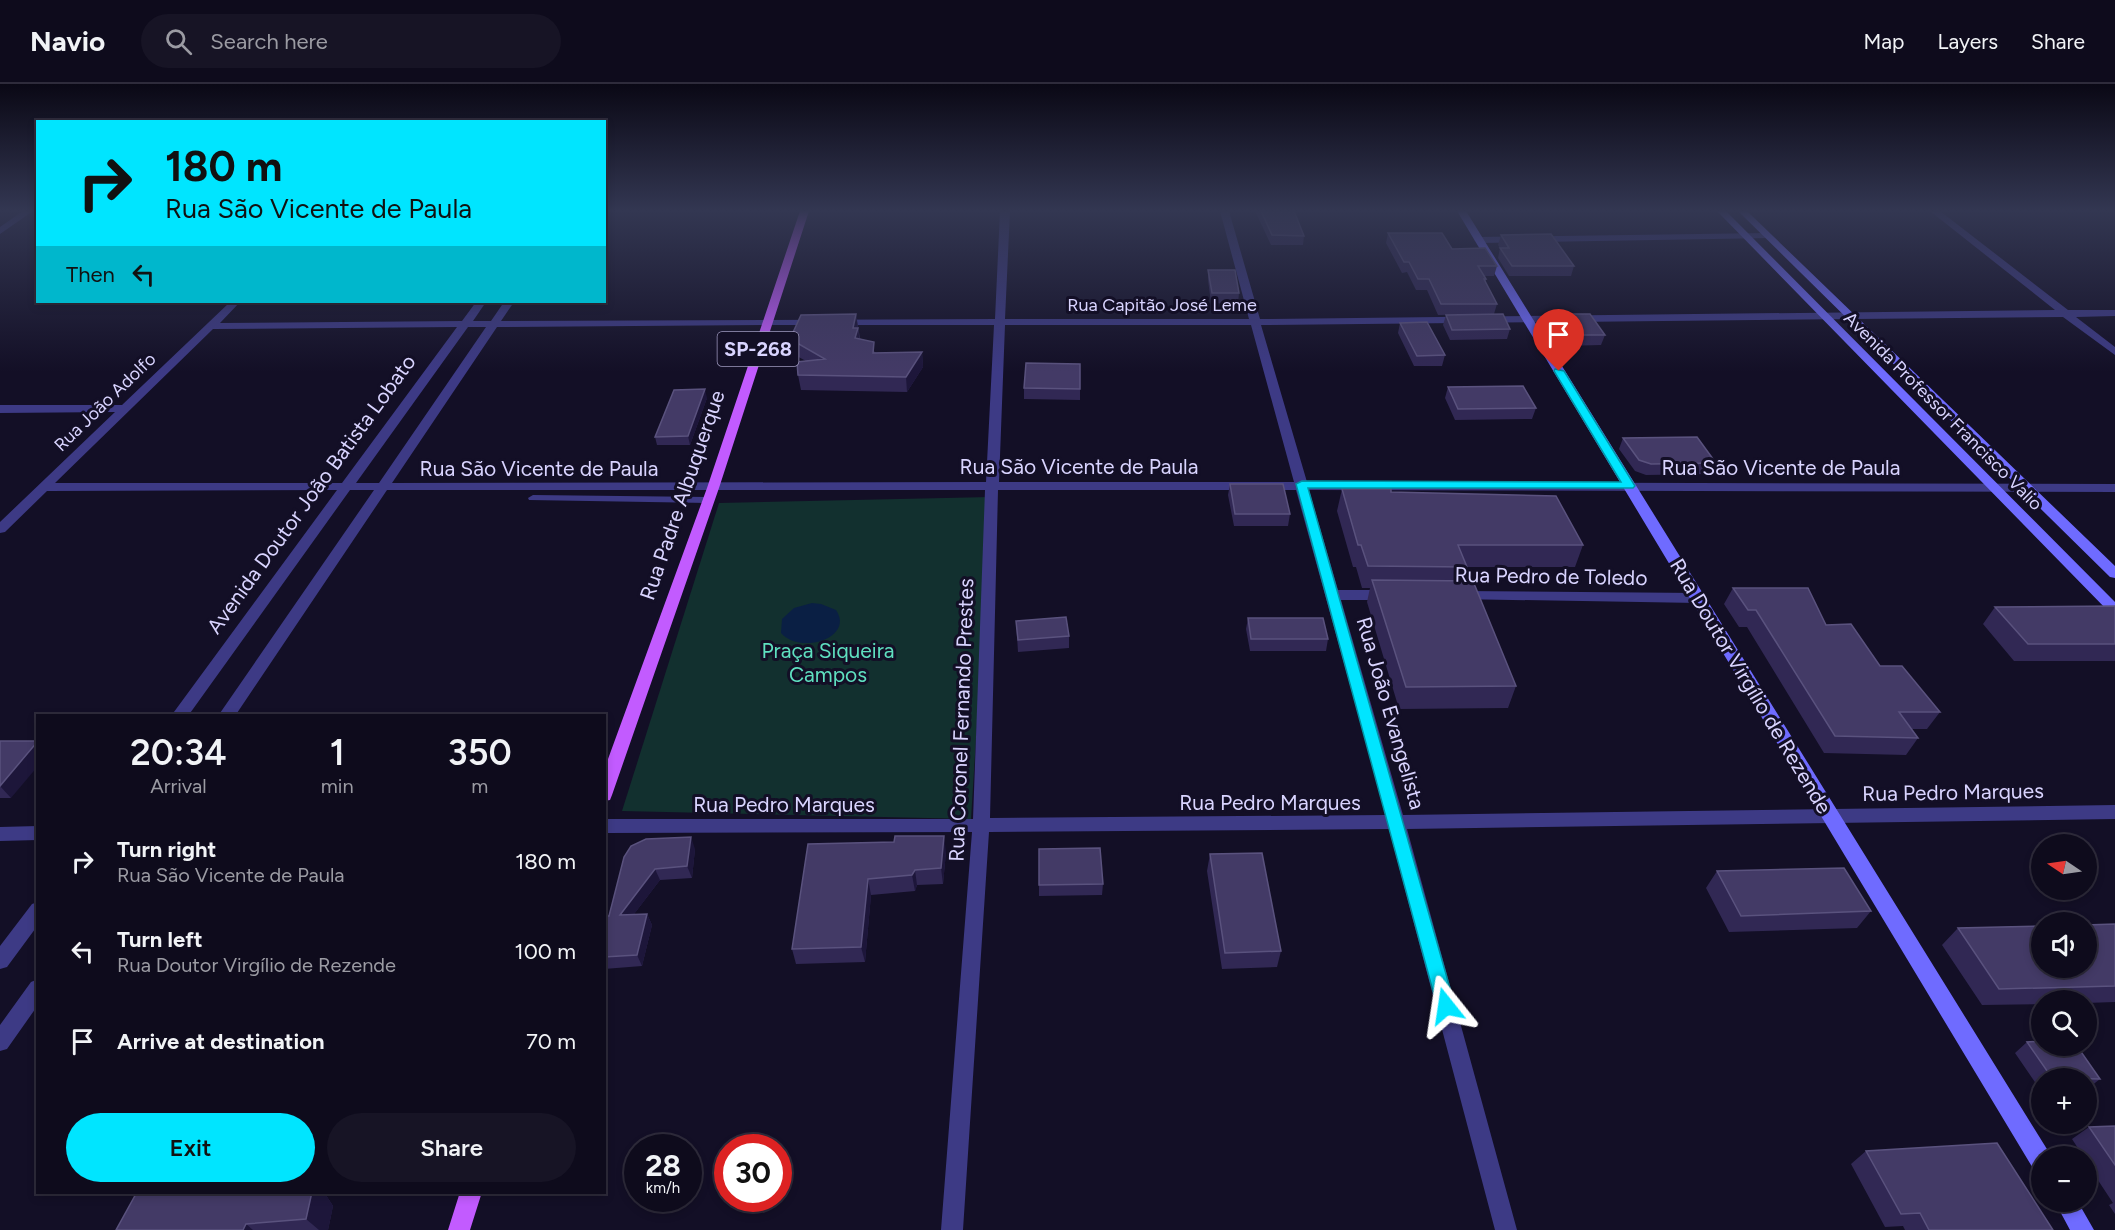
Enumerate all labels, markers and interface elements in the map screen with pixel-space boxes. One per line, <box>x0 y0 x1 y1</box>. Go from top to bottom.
search box <box>141 14 561 68</box>
text: Navio <box>30 24 105 58</box>
icon: search <box>162 25 195 58</box>
text: Search here <box>210 28 328 55</box>
text: Map <box>1864 29 1904 54</box>
text: Layers <box>1937 29 1998 54</box>
text: Share <box>2031 29 2085 54</box>
text: 180 m <box>165 141 282 192</box>
icon: right <box>66 144 144 222</box>
text: Rua São Vicente de Paula <box>165 192 472 225</box>
icon: left <box>127 258 160 291</box>
text: Then <box>66 261 115 288</box>
street label: Rua Capitão José Leme <box>1067 294 1257 316</box>
street label: Avenida Professor Francisco Valio <box>1839 307 2047 515</box>
pin <box>1533 309 1584 371</box>
icon: arrive <box>1542 318 1575 351</box>
road number: SP-268 <box>718 332 798 366</box>
street label: Rua João Adolfo <box>50 348 160 456</box>
street label: Avenida Doutor João Batista Lobato <box>201 350 421 638</box>
street label: Rua Padre Albuquerque <box>634 387 730 603</box>
street label: Rua São Vicente de Paula <box>960 454 1198 479</box>
street label: Rua São Vicente de Paula <box>1662 455 1900 480</box>
street label: Rua São Vicente de Paula <box>420 456 658 481</box>
street label: Rua Doutor Virgílio de Rezende <box>1665 554 1837 818</box>
street label: Rua Pedro de Toledo <box>1454 562 1648 590</box>
street label: Rua Coronel Fernando Prestes <box>944 578 978 862</box>
street label: Rua João Evangelista <box>1352 614 1430 812</box>
park label: Praça Siqueira Campos <box>762 638 894 687</box>
text: 20:34 <box>130 731 227 774</box>
text: 1 <box>330 731 345 774</box>
text: 350 <box>448 731 512 774</box>
text: Arrival <box>150 774 207 798</box>
text: min <box>321 774 354 798</box>
text: m <box>471 774 488 798</box>
street label: Rua Pedro Marques <box>1862 778 2044 806</box>
street label: Rua Pedro Marques <box>1179 790 1361 815</box>
street label: Rua Pedro Marques <box>693 792 875 817</box>
north arrow <box>2031 834 2097 900</box>
map controls <box>2031 834 2097 1212</box>
text: Turn right <box>117 836 216 863</box>
icon: right <box>66 845 99 878</box>
text: 180 m <box>515 848 576 875</box>
text: Rua São Vicente de Paula <box>117 863 345 887</box>
button: sound <box>2031 912 2097 978</box>
text: Turn left <box>117 926 203 953</box>
icon: left <box>66 935 99 968</box>
text: 100 m <box>515 938 576 965</box>
text: Rua Doutor Virgílio de Rezende <box>117 953 396 977</box>
position arrow <box>1414 974 1478 1038</box>
button: search <box>2031 990 2097 1056</box>
icon: arrive <box>66 1025 99 1058</box>
text: Arrive at destination <box>117 1028 325 1055</box>
text: 70 m <box>526 1028 576 1055</box>
button: + <box>2031 1068 2097 1134</box>
button: Exit <box>66 1113 315 1182</box>
button: Share <box>327 1113 576 1182</box>
speed limit sign: 30 <box>714 1134 792 1212</box>
button: − <box>2031 1146 2097 1212</box>
text: 28 <box>645 1147 681 1184</box>
text: km/h <box>646 1179 680 1197</box>

